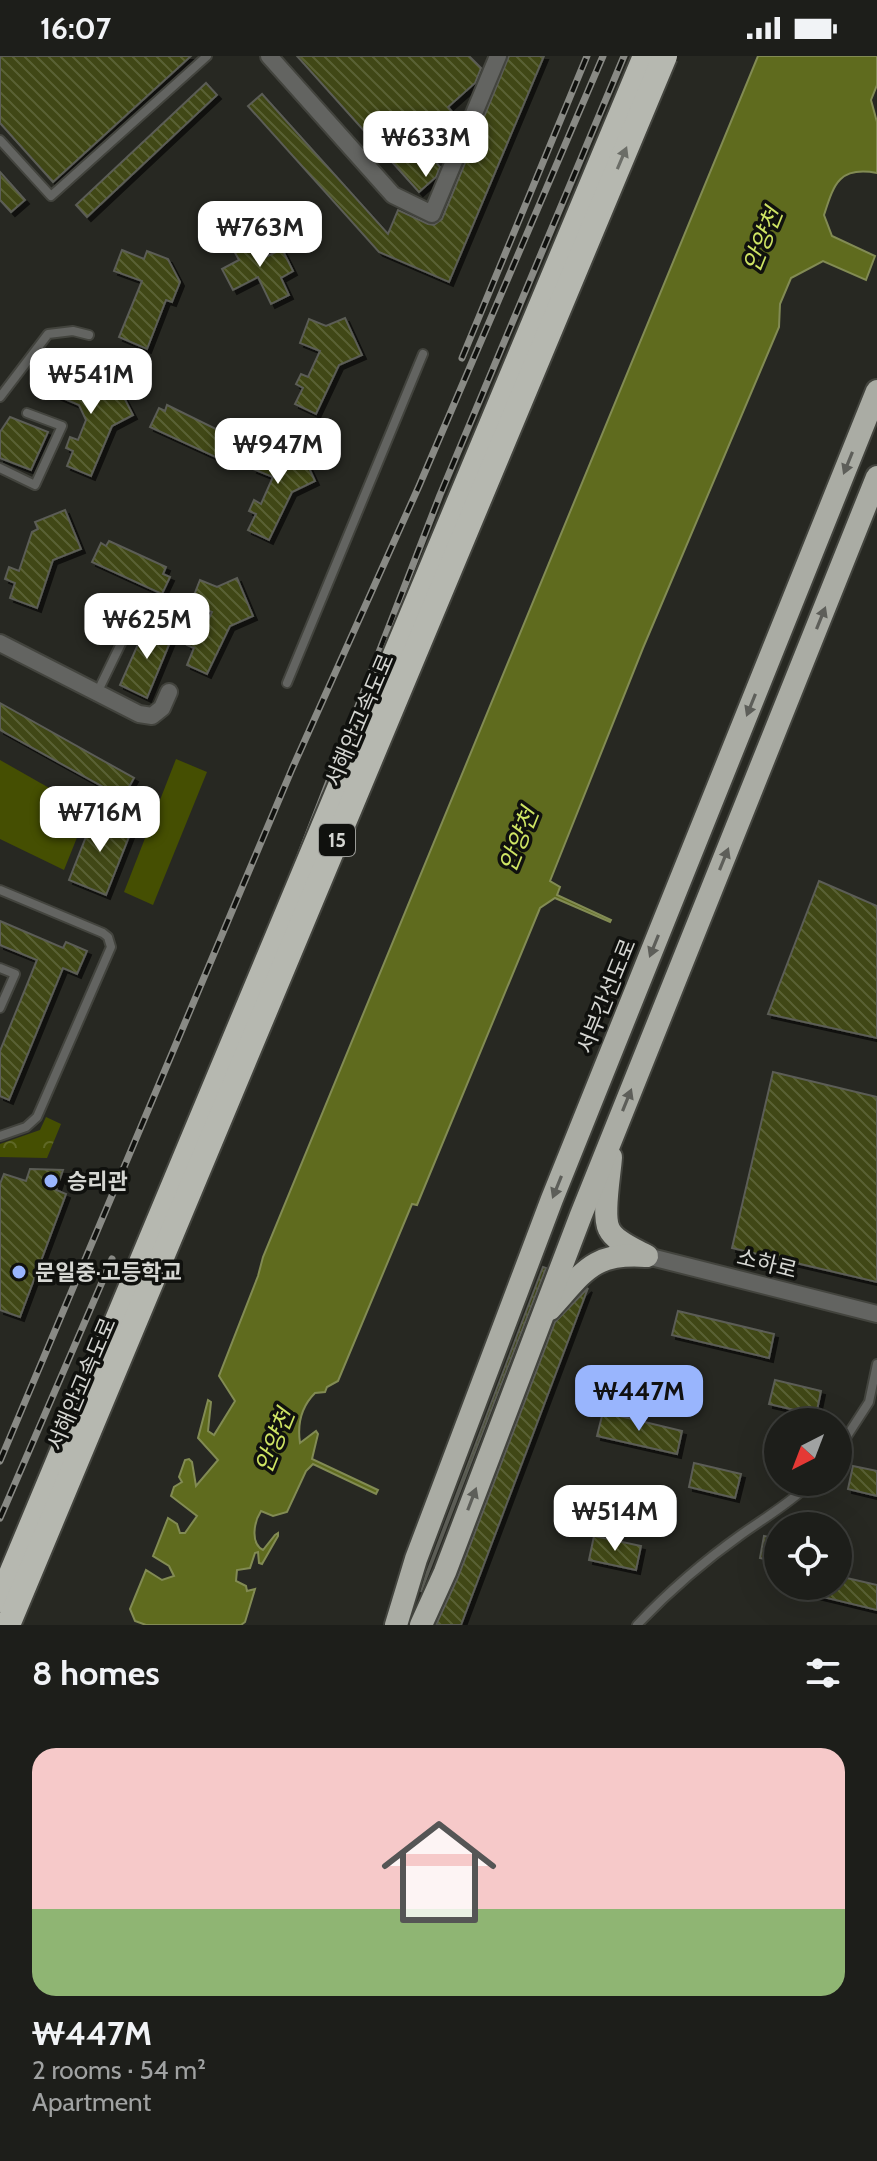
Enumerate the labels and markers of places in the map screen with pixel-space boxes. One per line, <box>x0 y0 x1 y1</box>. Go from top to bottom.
pin: ₩633M <box>370 111 482 179</box>
pin: ₩763M <box>204 201 316 269</box>
pin: ₩541M <box>35 348 147 416</box>
pin: ₩947M <box>222 418 334 486</box>
pin: ₩625M <box>91 593 203 661</box>
pin: ₩716M <box>44 786 156 854</box>
place label: 승리관 <box>67 1168 128 1195</box>
marker: 승리관 <box>42 1172 60 1190</box>
place label: 문일중·고등학교 <box>35 1259 182 1286</box>
marker: 문일중·고등학교 <box>10 1263 28 1281</box>
pin: ₩447M <box>583 1365 695 1433</box>
pin: ₩514M <box>559 1485 671 1553</box>

